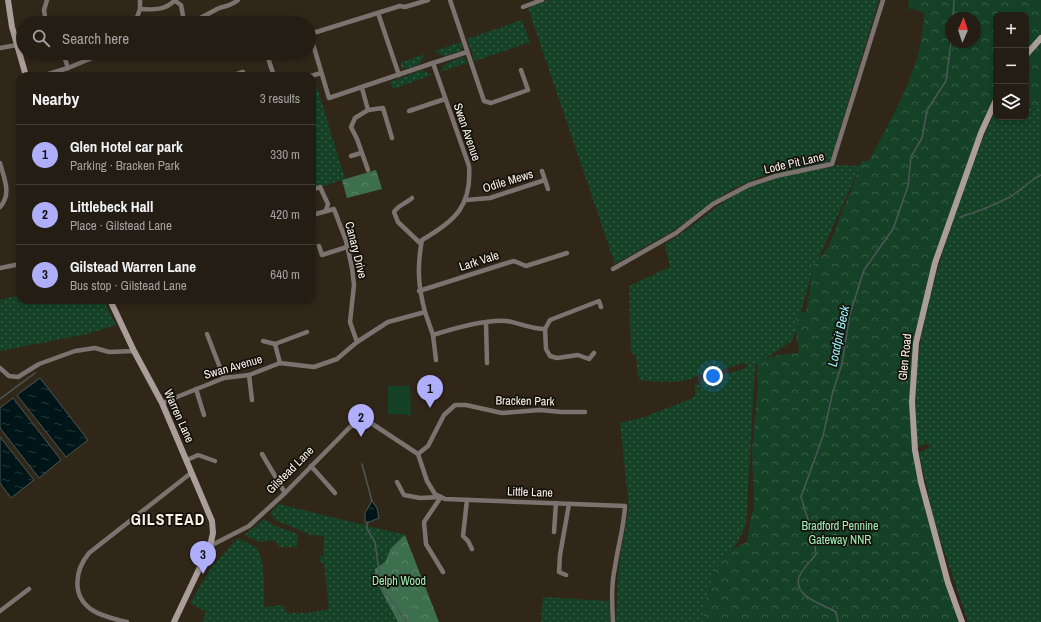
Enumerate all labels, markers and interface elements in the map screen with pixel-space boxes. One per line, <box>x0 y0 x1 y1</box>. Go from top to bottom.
north arrow <box>945 12 981 48</box>
map controls <box>993 12 1029 120</box>
button: + <box>993 12 1029 48</box>
search box <box>16 16 316 60</box>
icon: search <box>30 27 52 49</box>
text: Search here <box>62 28 129 49</box>
button: − <box>993 48 1029 84</box>
button: layers <box>993 84 1029 120</box>
text: Nearby <box>32 87 79 110</box>
text: 3 results <box>260 90 300 107</box>
street label: Swan Avenue <box>450 101 484 163</box>
text: Glen Hotel car park <box>70 136 183 157</box>
text: 1 <box>42 146 48 163</box>
text: 330 m <box>270 146 300 163</box>
street label: Lode Pit Lane <box>762 148 826 178</box>
text: Parking · Bracken Park <box>70 157 180 174</box>
street label: Odile Mews <box>481 166 535 196</box>
text: Littlebeck Hall <box>70 196 153 217</box>
text: 2 <box>42 206 48 223</box>
text: 420 m <box>270 206 300 223</box>
text: Place · Gilstead Lane <box>70 217 172 234</box>
street label: Canary Drive <box>341 220 371 280</box>
street label: Lark Vale <box>457 247 501 275</box>
text: Gilstead Warren Lane <box>70 256 196 277</box>
text: 3 <box>42 266 48 283</box>
text: 640 m <box>270 266 300 283</box>
text: Bus stop · Gilstead Lane <box>70 277 187 294</box>
water label: Loadpit Beck <box>824 303 853 368</box>
street label: Glen Road <box>895 333 915 381</box>
street label: Swan Avenue <box>202 351 264 383</box>
your location <box>703 366 723 386</box>
pin: 1 <box>417 375 443 408</box>
street label: Warren Lane <box>160 387 198 445</box>
street label: Bracken Park <box>495 392 555 410</box>
pin: 2 <box>348 404 374 437</box>
street label: Gilstead Lane <box>263 443 317 497</box>
street label: Little Lane <box>507 483 553 501</box>
district label: GILSTEAD <box>131 508 205 530</box>
park label: Bradford Pennine Gateway NNR <box>801 518 879 548</box>
pin: 3 <box>190 541 216 574</box>
park label: Delph Wood <box>372 573 426 589</box>

